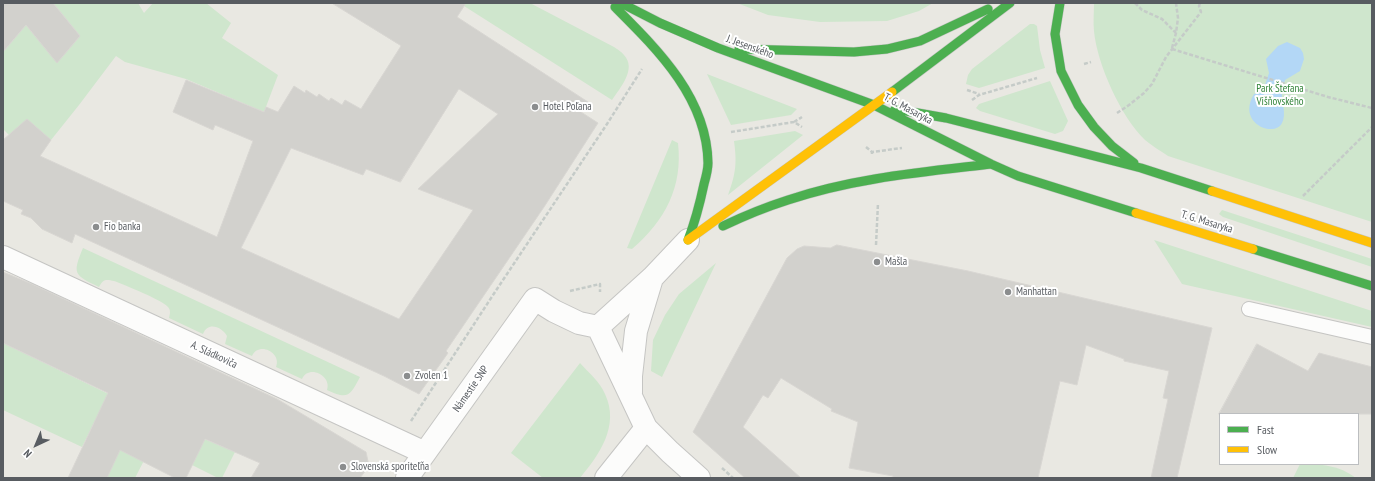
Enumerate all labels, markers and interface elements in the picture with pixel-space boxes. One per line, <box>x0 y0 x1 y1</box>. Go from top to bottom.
street label: J. Jesenského <box>725 32 775 62</box>
park label: Park Štefana Višňovského <box>1256 82 1304 108</box>
street label: T. G. Masaryka <box>881 91 935 127</box>
place label: Hotel Poľana <box>543 100 592 114</box>
marker: Hotel Poľana <box>530 102 540 112</box>
street label: T. G. Masaryka <box>1180 208 1234 236</box>
place label: Fio banka <box>104 220 141 234</box>
marker: Fio banka <box>91 222 101 232</box>
place label: Mašla <box>885 255 907 269</box>
marker: Mašla <box>872 257 882 267</box>
place label: Manhattan <box>1016 285 1057 299</box>
marker: Manhattan <box>1003 287 1013 297</box>
street label: A. Sládkoviča <box>189 338 239 372</box>
street label: Námestie SNP <box>450 363 492 415</box>
place label: Zvolen 1 <box>415 369 448 383</box>
marker: Zvolen 1 <box>402 371 412 381</box>
legend <box>1219 413 1359 465</box>
text: Fast <box>1257 422 1274 437</box>
north arrow <box>16 425 56 465</box>
text: Slow <box>1257 442 1277 457</box>
text: N <box>21 447 35 461</box>
place label: Slovenská sporiteľňa <box>351 460 429 474</box>
marker: Slovenská sporiteľňa <box>338 462 348 472</box>

